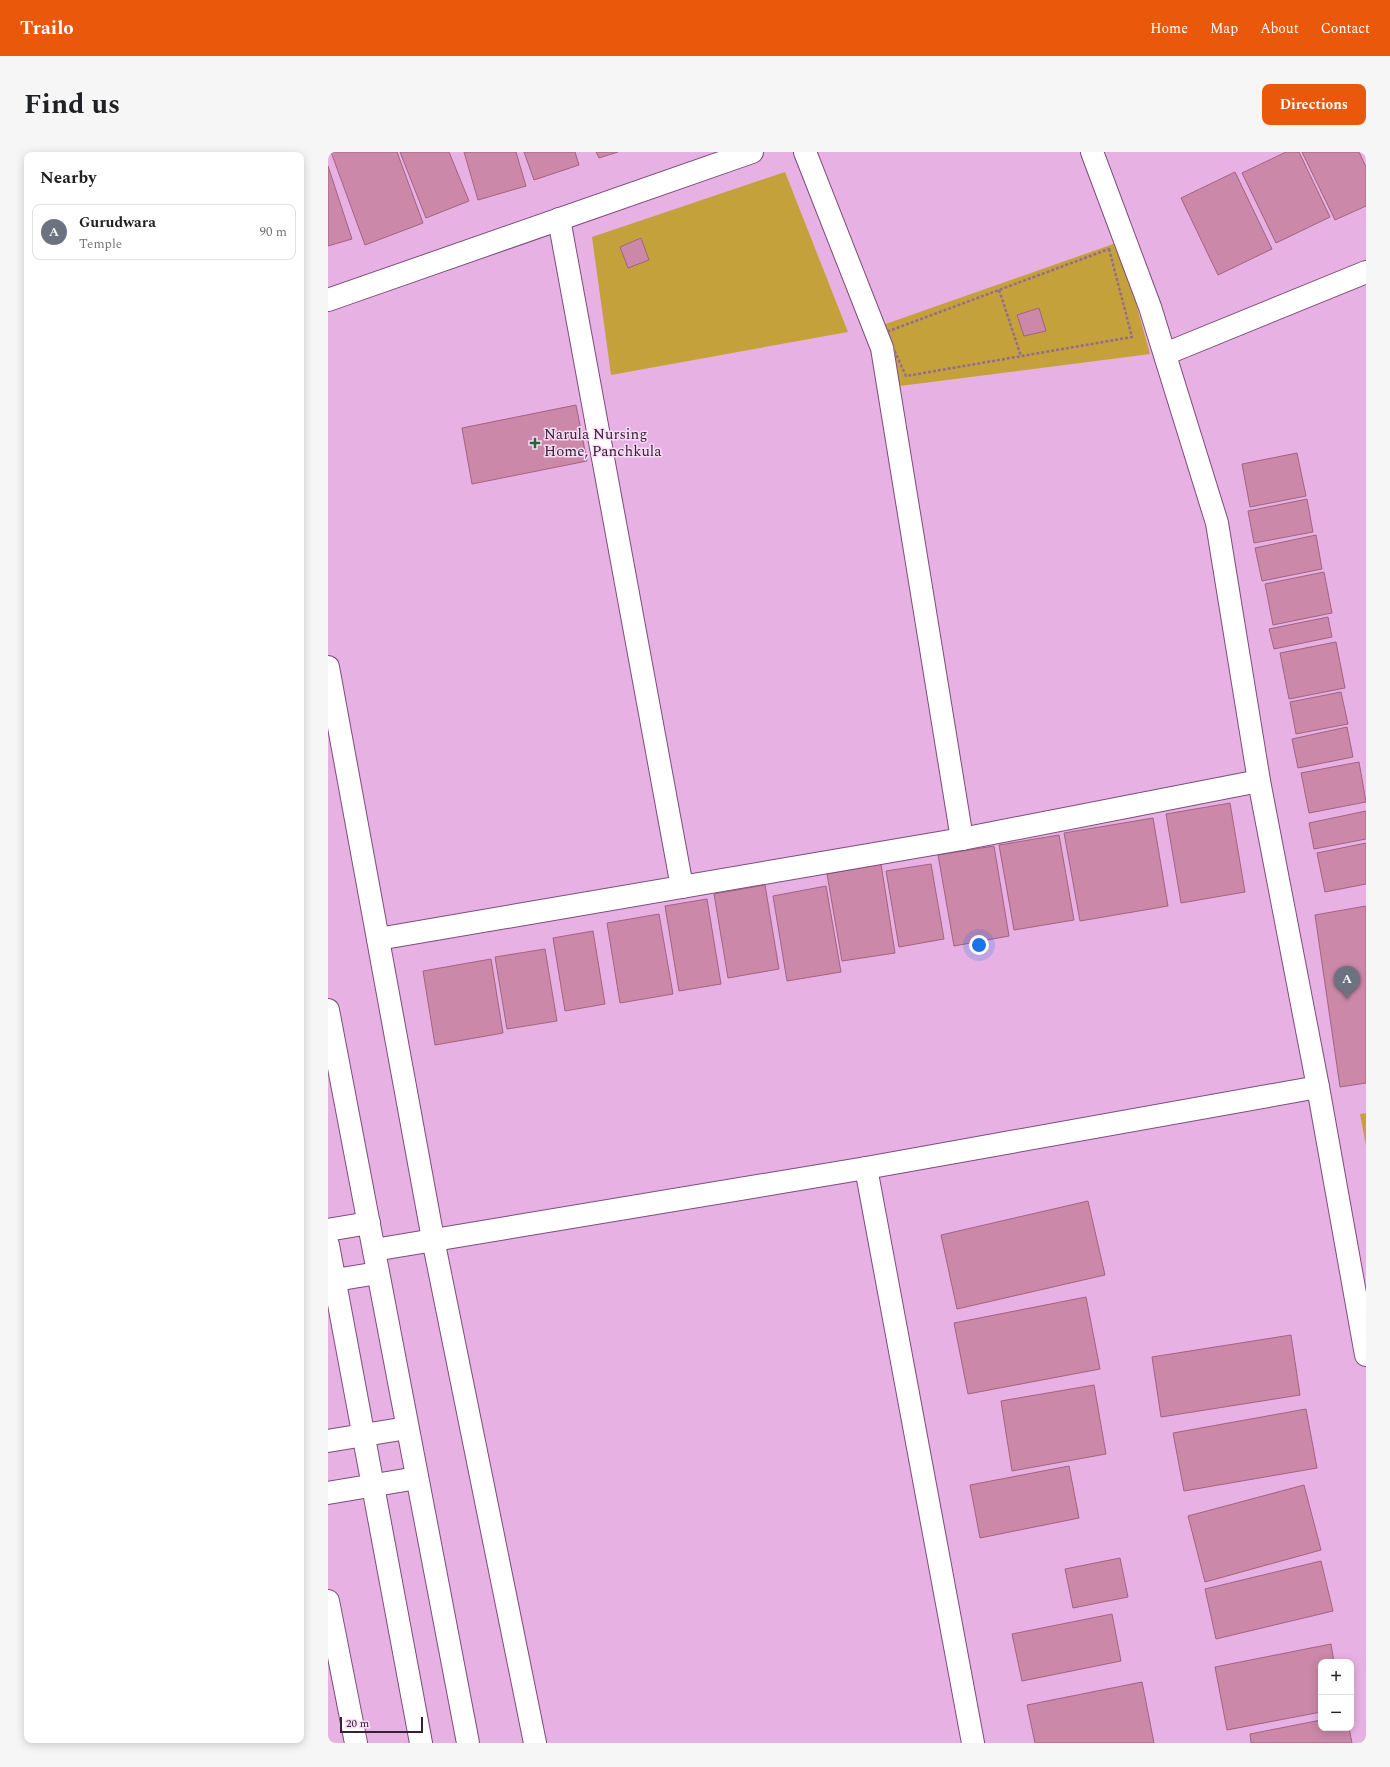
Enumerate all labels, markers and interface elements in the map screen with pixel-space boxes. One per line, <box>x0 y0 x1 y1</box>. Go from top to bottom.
text: Trailo <box>20 14 74 43</box>
text: Home <box>1150 18 1188 39</box>
text: Map <box>1210 18 1238 39</box>
text: About <box>1260 18 1299 39</box>
text: Contact <box>1321 18 1370 39</box>
text: Find us <box>24 83 120 126</box>
button: Directions <box>1262 84 1366 125</box>
text: Nearby <box>40 165 96 191</box>
text: Gurudwara <box>79 211 156 234</box>
text: A <box>49 222 59 242</box>
text: 90 m <box>260 222 287 242</box>
text: Temple <box>79 234 122 254</box>
place label: Narula Nursing Home, Panchkula <box>544 423 662 463</box>
marker: Narula Nursing Home, Panchkula <box>529 437 541 449</box>
your location <box>969 935 989 955</box>
pin: A <box>1334 966 1360 999</box>
map controls <box>1318 1659 1354 1731</box>
button: + <box>1318 1659 1354 1695</box>
button: − <box>1318 1695 1354 1731</box>
scale bar <box>340 1715 423 1734</box>
text: 20 m <box>346 1715 369 1732</box>

